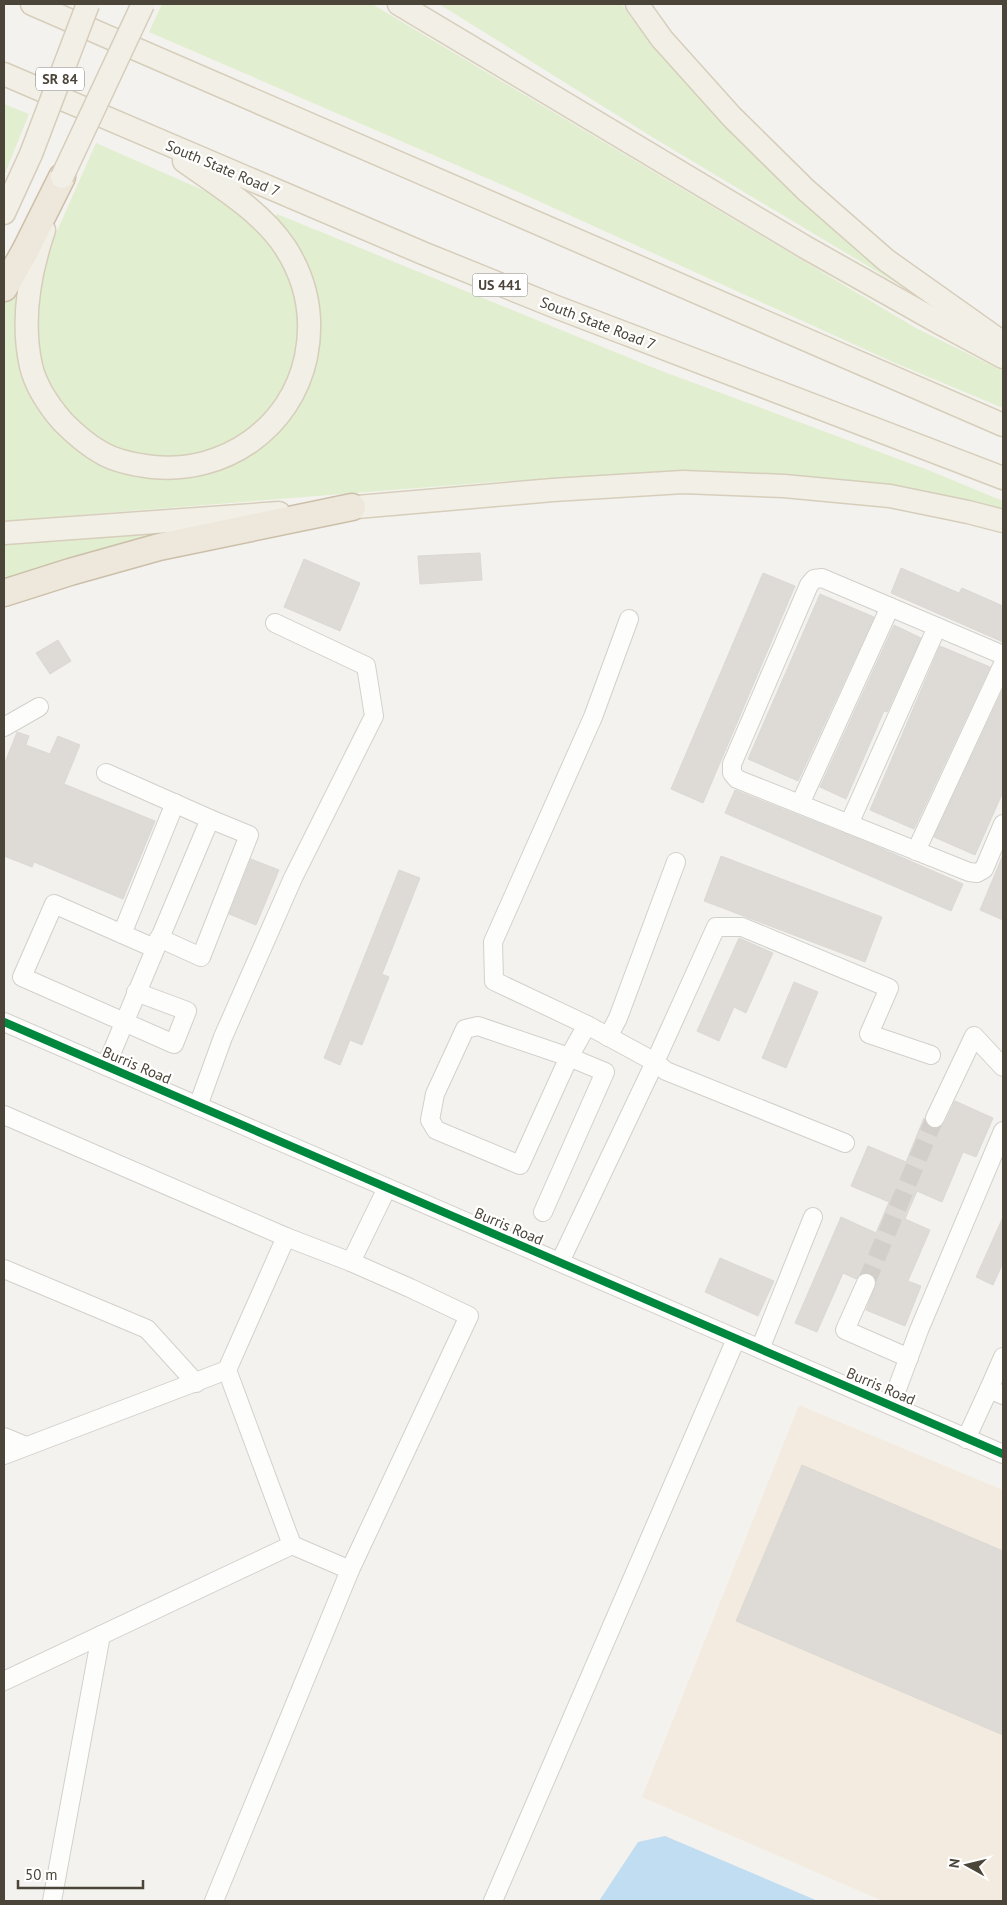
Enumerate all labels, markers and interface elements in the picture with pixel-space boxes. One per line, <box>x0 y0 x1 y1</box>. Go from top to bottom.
road number: SR 84 <box>36 68 84 90</box>
street label: South State Road 7 <box>163 135 283 201</box>
road number: US 441 <box>472 274 528 296</box>
street label: South State Road 7 <box>537 292 659 354</box>
street label: Burris Road <box>100 1042 174 1088</box>
street label: Burris Road <box>472 1203 546 1249</box>
street label: Burris Road <box>844 1363 918 1409</box>
north arrow <box>942 1840 992 1890</box>
text: N <box>945 1857 964 1869</box>
scale bar <box>18 1858 142 1890</box>
text: 50 m <box>25 1865 58 1884</box>

